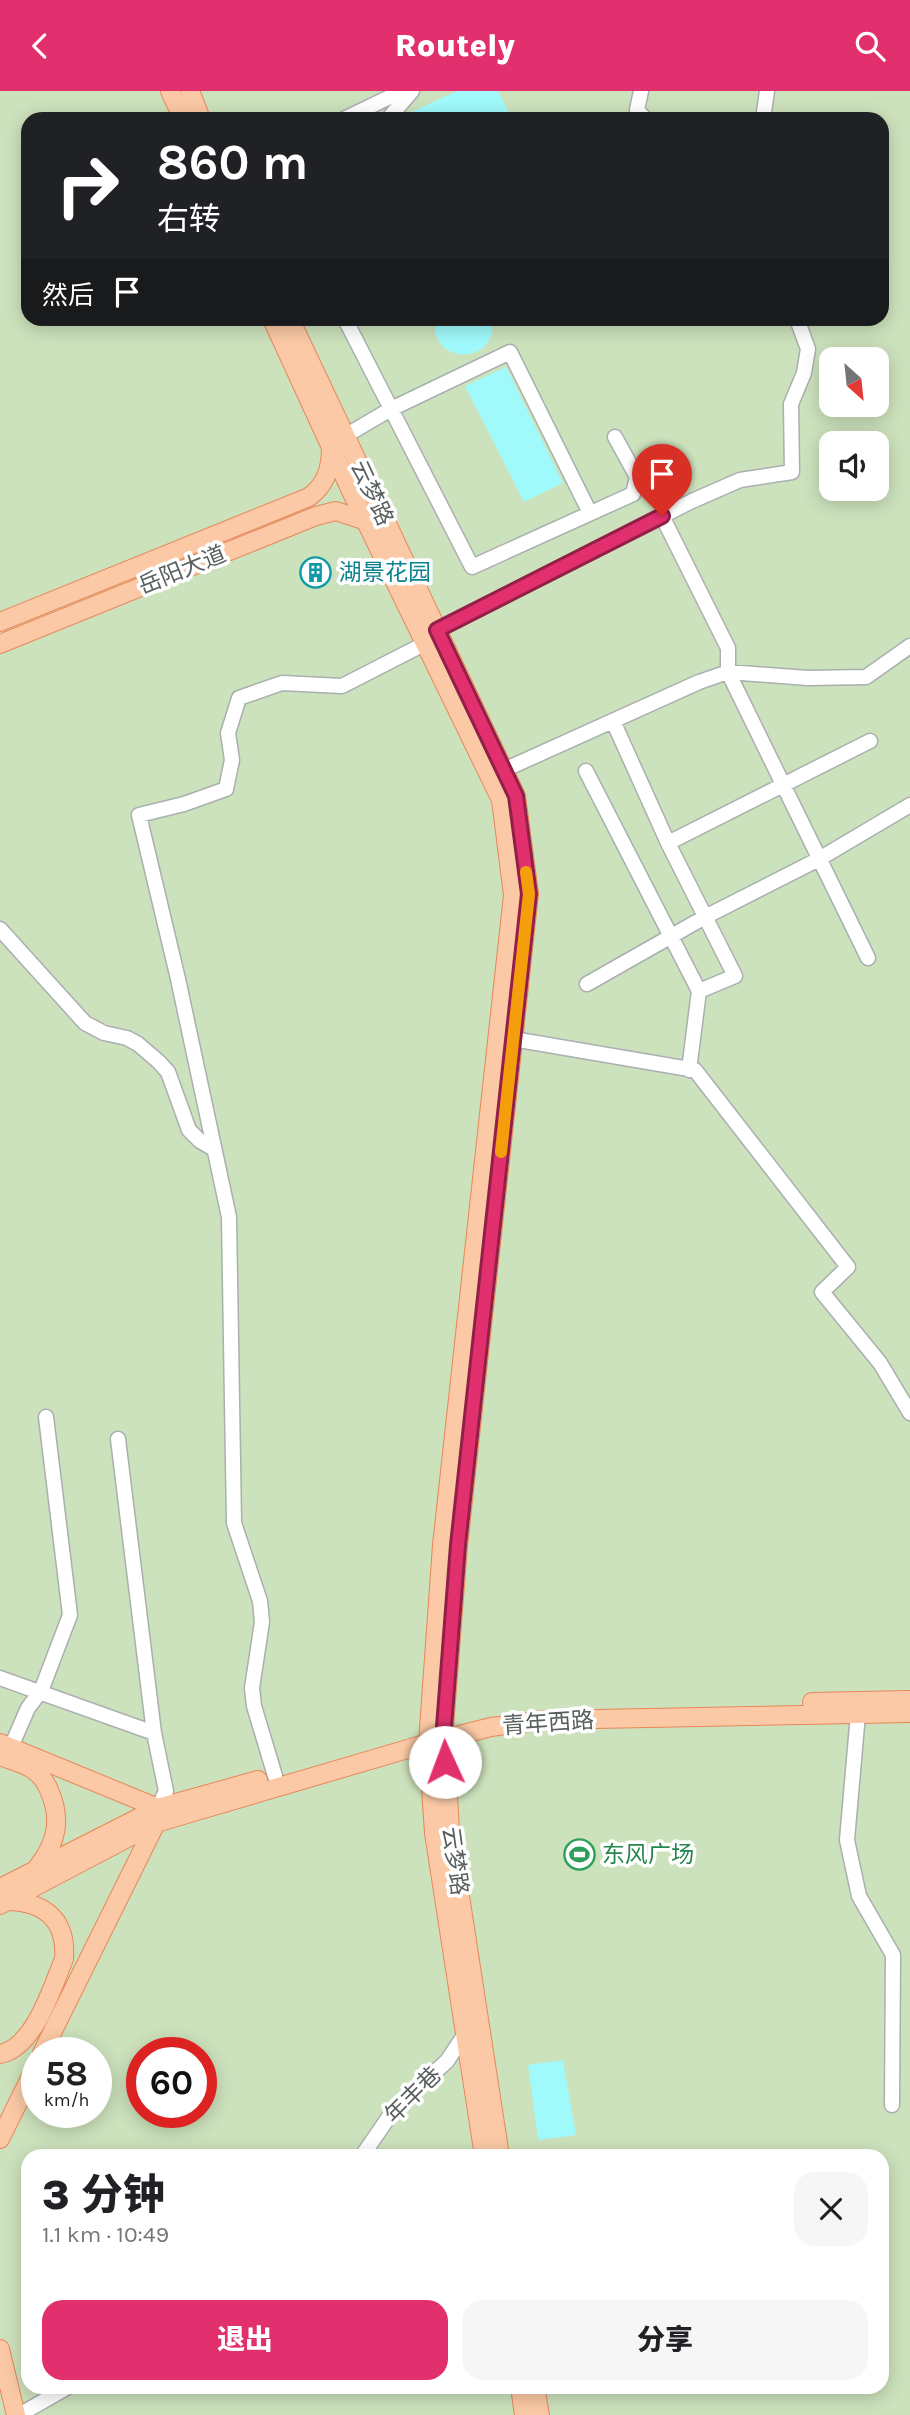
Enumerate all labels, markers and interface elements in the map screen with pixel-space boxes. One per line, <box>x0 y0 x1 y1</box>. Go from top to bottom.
icon: back <box>21 27 59 65</box>
text: Routely <box>395 27 515 64</box>
icon: search <box>851 27 889 65</box>
text: 860 m <box>157 134 308 191</box>
icon: right <box>42 140 133 231</box>
text: 右转 <box>157 201 221 238</box>
icon: arrive <box>108 273 146 311</box>
text: 然后 <box>42 280 94 311</box>
north arrow <box>819 347 889 417</box>
map controls <box>819 347 889 501</box>
button: sound <box>819 431 889 501</box>
pin <box>632 444 692 516</box>
icon: arrive <box>643 455 681 493</box>
street label: 云梦路 <box>345 456 399 530</box>
street label: 岳阳大道 <box>134 540 230 600</box>
building icon: 湖景花园 <box>299 555 333 589</box>
place label: 湖景花园 <box>339 559 431 586</box>
street label: 青年西路 <box>501 1706 595 1740</box>
position arrow <box>408 1725 482 1799</box>
street label: 云梦路 <box>437 1825 473 1897</box>
sports icon: 东风广场 <box>562 1837 596 1871</box>
place label: 东风广场 <box>602 1841 694 1868</box>
speed limit sign: 60 <box>126 2037 217 2128</box>
text: 58 <box>45 2053 88 2094</box>
street label: 年丰巷 <box>379 2061 447 2129</box>
text: km/h <box>44 2089 89 2111</box>
text: 3 分钟 <box>42 2170 165 2220</box>
button: close <box>794 2172 868 2246</box>
text: 1.1 km · 10:49 <box>42 2221 169 2248</box>
button: 退出 <box>42 2300 448 2380</box>
button: 分享 <box>462 2300 868 2380</box>

